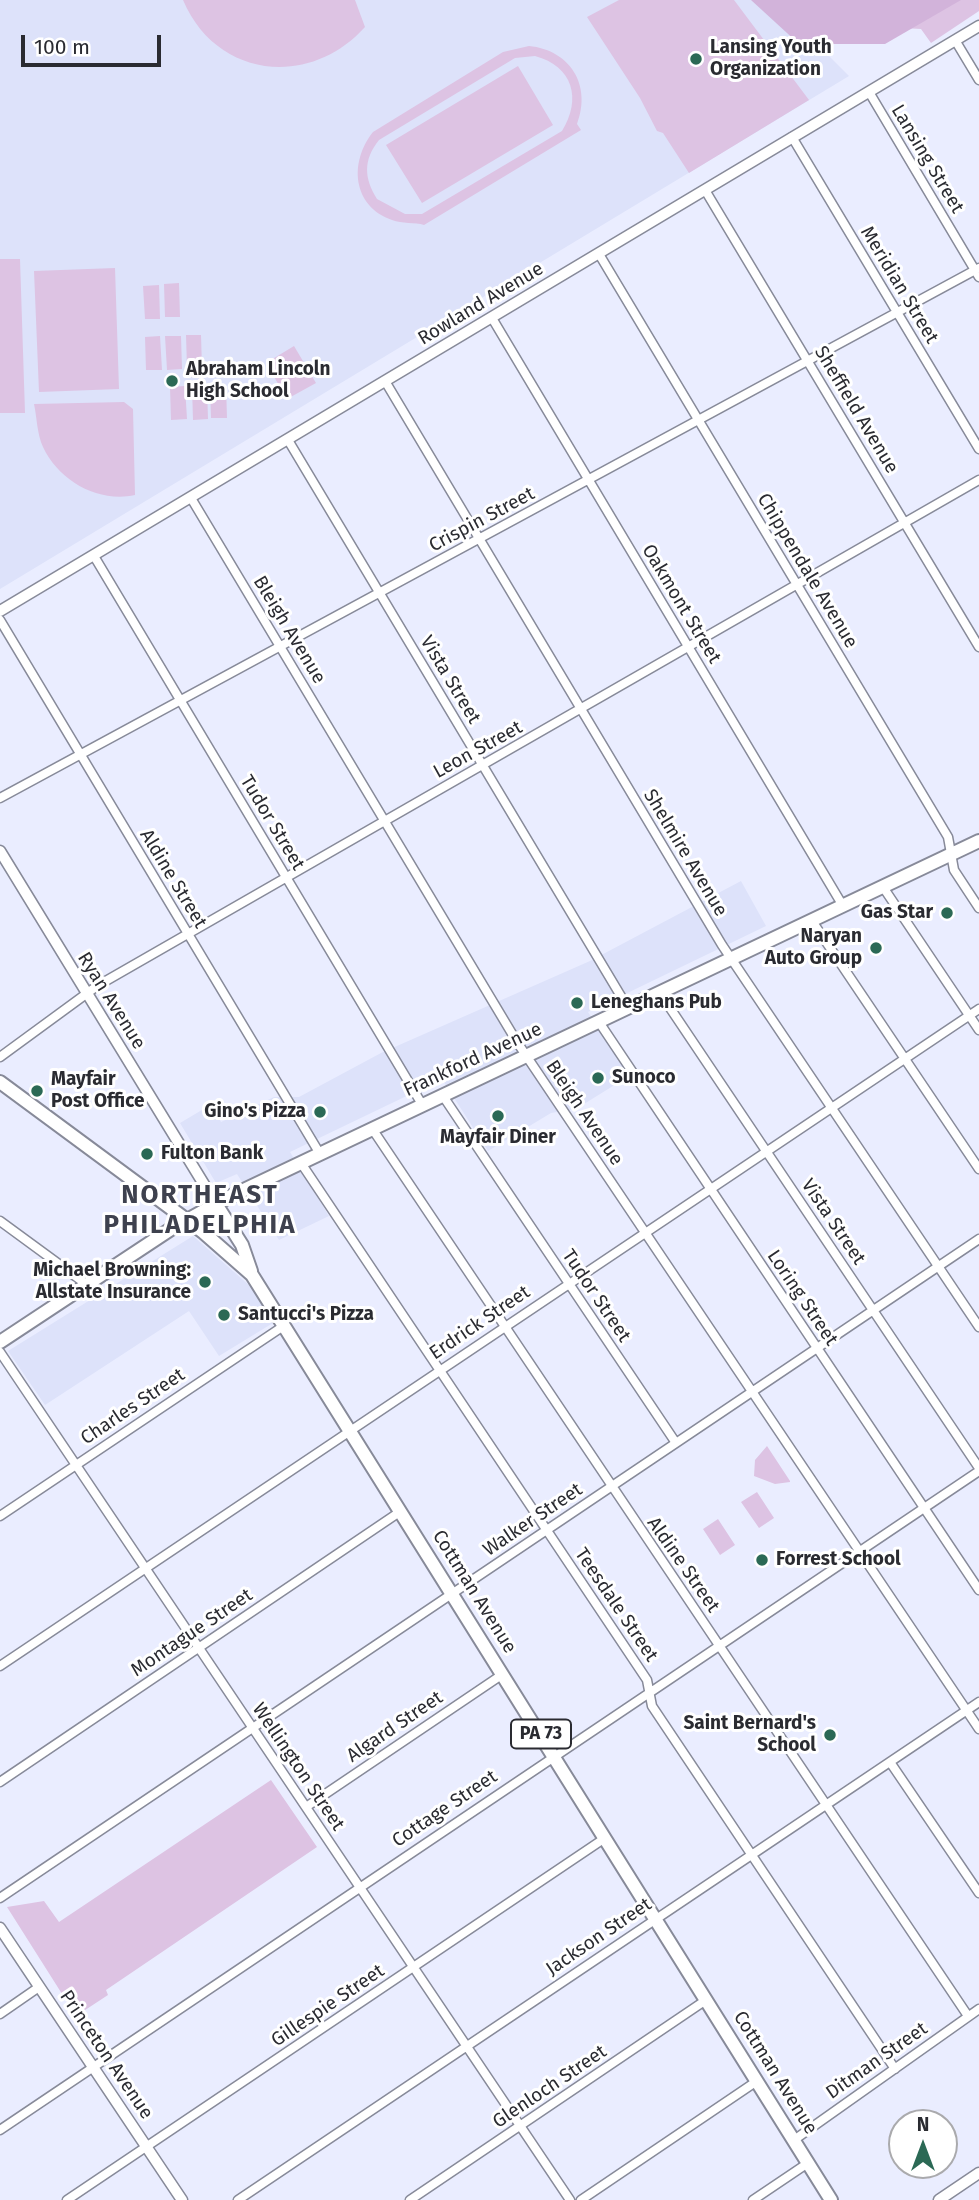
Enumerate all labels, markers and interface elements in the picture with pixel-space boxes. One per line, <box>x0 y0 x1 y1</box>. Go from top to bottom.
scale bar <box>24 21 164 65</box>
text: 100 m <box>34 34 90 60</box>
place label: Lansing Youth Organization <box>710 37 832 81</box>
marker: Lansing Youth Organization <box>688 51 704 67</box>
street label: Lansing Street <box>886 101 968 217</box>
street label: Meridian Street <box>855 222 943 348</box>
street label: Rowland Avenue <box>414 258 548 350</box>
street label: Sheffield Avenue <box>809 342 903 478</box>
place label: Abraham Lincoln High School <box>186 359 330 403</box>
marker: Abraham Lincoln High School <box>164 373 180 389</box>
street label: Crispin Street <box>425 483 539 557</box>
street label: Chippendale Avenue <box>752 490 862 652</box>
street label: Oakmont Street <box>636 540 726 668</box>
street label: Bleigh Avenue <box>248 572 330 688</box>
street label: Vista Street <box>415 632 485 728</box>
street label: Leon Street <box>430 716 526 784</box>
street label: Tudor Street <box>235 771 309 875</box>
street label: Shelmire Avenue <box>638 785 732 921</box>
street label: Aldine Street <box>135 825 211 933</box>
place label: Gas Star <box>861 902 933 924</box>
marker: Gas Star <box>939 905 955 921</box>
place label: Naryan Auto Group <box>765 926 862 970</box>
marker: Naryan Auto Group <box>868 940 884 956</box>
street label: Ryan Avenue <box>72 948 150 1054</box>
place label: Leneghans Pub <box>591 992 722 1014</box>
marker: Leneghans Pub <box>569 995 585 1011</box>
street label: Frankford Avenue <box>400 1018 546 1102</box>
street label: Bleigh Avenue <box>540 1056 628 1170</box>
place label: Sunoco <box>612 1067 676 1089</box>
place label: Mayfair Post Office <box>51 1069 144 1113</box>
marker: Sunoco <box>590 1070 606 1086</box>
marker: Mayfair Post Office <box>29 1083 45 1099</box>
place label: Gino's Pizza <box>204 1101 306 1123</box>
marker: Gino's Pizza <box>312 1104 328 1120</box>
marker: Mayfair Diner <box>490 1108 506 1124</box>
place label: Mayfair Diner <box>440 1127 556 1149</box>
place label: Fulton Bank <box>161 1143 263 1165</box>
marker: Fulton Bank <box>139 1146 155 1162</box>
street label: Vista Street <box>796 1175 870 1269</box>
district label: NORTHEAST PHILADELPHIA <box>105 1180 295 1242</box>
street label: Tudor Street <box>557 1245 635 1347</box>
street label: Loring Street <box>762 1246 842 1350</box>
place label: Michael Browning: Allstate Insurance <box>33 1260 191 1304</box>
marker: Michael Browning: Allstate Insurance <box>197 1274 213 1290</box>
street label: Erdrick Street <box>425 1281 535 1365</box>
place label: Santucci's Pizza <box>238 1304 374 1326</box>
marker: Santucci's Pizza <box>216 1307 232 1323</box>
street label: Charles Street <box>77 1364 189 1450</box>
street label: Walker Street <box>479 1478 587 1562</box>
street label: Aldine Street <box>642 1513 724 1617</box>
street label: Cottman Avenue <box>427 1526 521 1658</box>
street label: Teesdale Street <box>570 1544 662 1666</box>
place label: Forrest School <box>776 1549 901 1571</box>
marker: Forrest School <box>754 1552 770 1568</box>
street label: Montague Street <box>127 1584 257 1682</box>
street label: Algard Street <box>343 1687 447 1767</box>
street label: Wellington Street <box>247 1699 349 1835</box>
place label: Saint Bernard's School <box>683 1713 816 1757</box>
road number: PA 73 <box>511 1720 571 1749</box>
marker: Saint Bernard's School <box>822 1727 838 1743</box>
street label: Cottage Street <box>388 1766 502 1852</box>
street label: Jackson Street <box>542 1893 656 1981</box>
street label: Gillespie Street <box>267 1960 389 2052</box>
street label: Princeton Avenue <box>54 1986 158 2124</box>
street label: Cottman Avenue <box>728 2007 822 2139</box>
street label: Ditman Street <box>822 2018 932 2104</box>
street label: Glenloch Street <box>489 2041 611 2133</box>
north arrow <box>888 2109 958 2179</box>
text: N <box>917 2113 929 2136</box>

